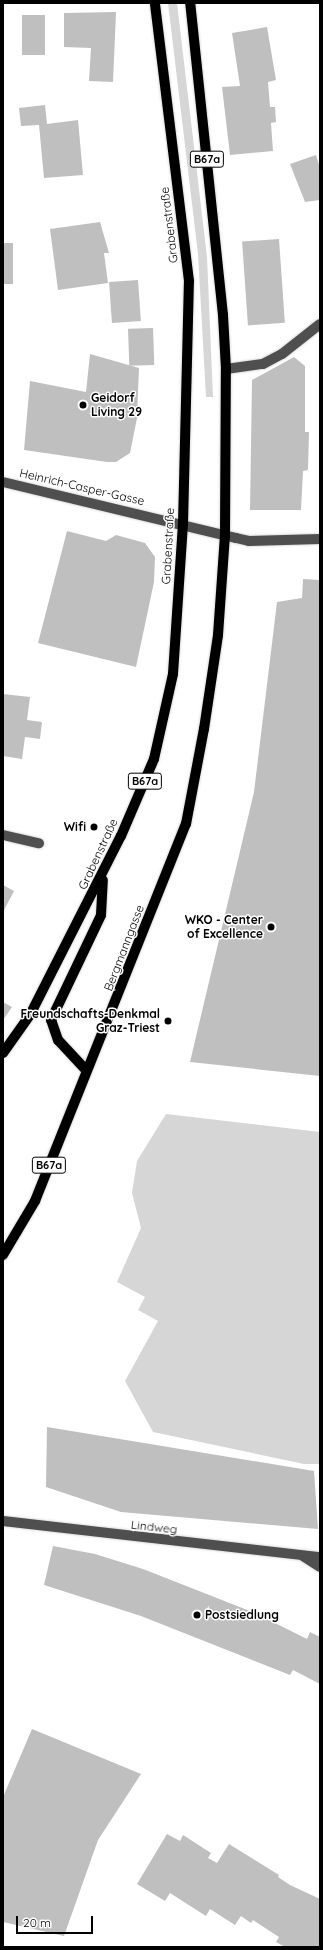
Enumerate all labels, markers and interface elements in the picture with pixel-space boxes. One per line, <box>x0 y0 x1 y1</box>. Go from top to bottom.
road number: B67a <box>189 150 225 168</box>
street label: Grabenstraße <box>157 186 181 264</box>
place label: Geidorf Living 29 <box>91 391 142 419</box>
marker: Geidorf Living 29 <box>78 400 88 410</box>
street label: Heinrich-Casper-Gasse <box>18 466 146 508</box>
street label: Grabenstraße <box>159 507 177 585</box>
road number: B67a <box>127 772 163 790</box>
street label: Grabenstraße <box>75 816 121 892</box>
place label: Wifi <box>64 820 86 834</box>
marker: Wifi <box>89 822 99 832</box>
street label: Bergmanngasse <box>101 903 147 993</box>
place label: WKO - Center of Excellence <box>185 913 263 941</box>
marker: WKO - Center of Excellence <box>266 922 276 932</box>
place label: Freundschafts-Denkmal Graz-Triest <box>20 1007 160 1035</box>
marker: Freundschafts-Denkmal Graz-Triest <box>163 1016 173 1026</box>
road number: B67a <box>31 1156 67 1174</box>
street label: Lindweg <box>130 1517 178 1537</box>
place label: Postsiedlung <box>205 1608 279 1622</box>
marker: Postsiedlung <box>192 1610 202 1620</box>
scale bar <box>18 1908 95 1934</box>
text: 20 m <box>23 1915 51 1930</box>

